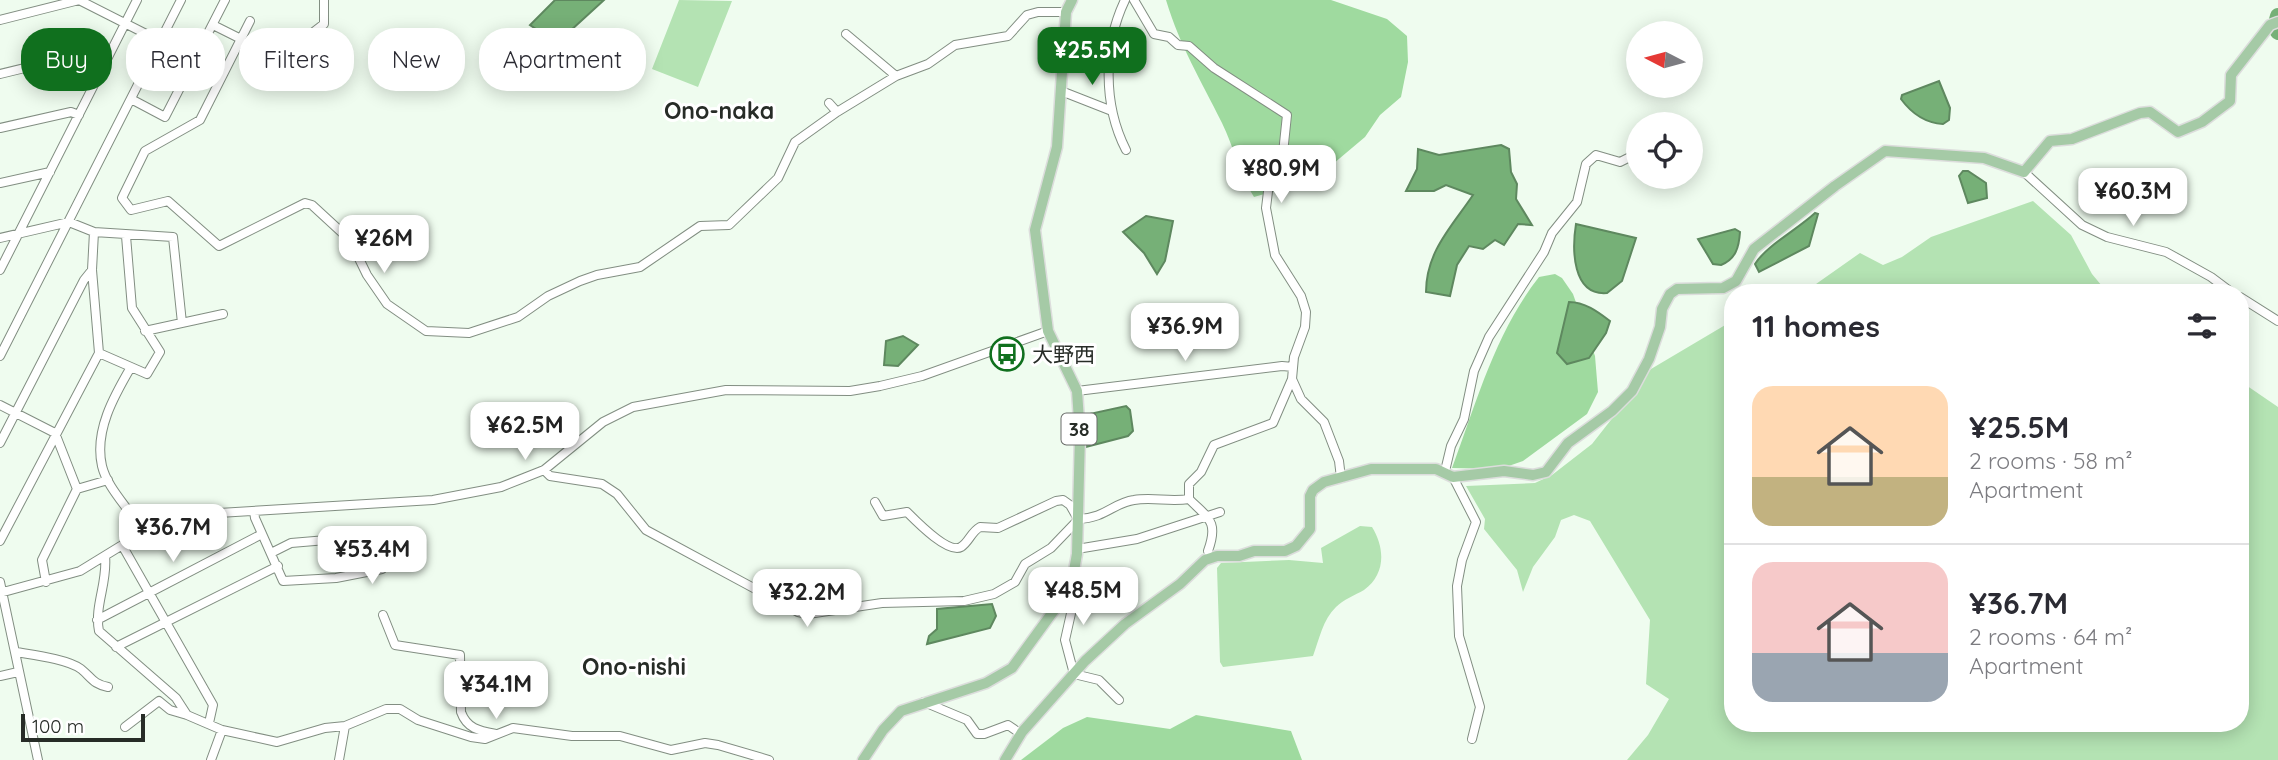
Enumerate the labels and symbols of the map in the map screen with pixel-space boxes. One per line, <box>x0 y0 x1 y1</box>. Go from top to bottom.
north arrow <box>1626 21 1703 98</box>
pin: ¥25.5M <box>1035 28 1149 87</box>
district label: Ono-naka <box>664 96 774 125</box>
pin: ¥80.9M <box>1224 146 1338 205</box>
pin: ¥60.3M <box>2076 168 2190 228</box>
pin: ¥26M <box>343 216 425 275</box>
pin: ¥36.9M <box>1128 304 1242 363</box>
bus stop icon: 大野西 <box>988 335 1026 373</box>
place label: 大野西 <box>1032 341 1095 367</box>
pin: ¥62.5M <box>468 402 582 462</box>
road number: 38 <box>1062 414 1096 444</box>
pin: ¥36.7M <box>116 504 230 564</box>
pin: ¥53.4M <box>315 526 429 586</box>
pin: ¥48.5M <box>1026 568 1140 627</box>
pin: ¥32.2M <box>750 570 864 629</box>
district label: Ono-nishi <box>582 652 686 681</box>
pin: ¥34.1M <box>439 662 553 721</box>
scale bar <box>21 711 145 743</box>

